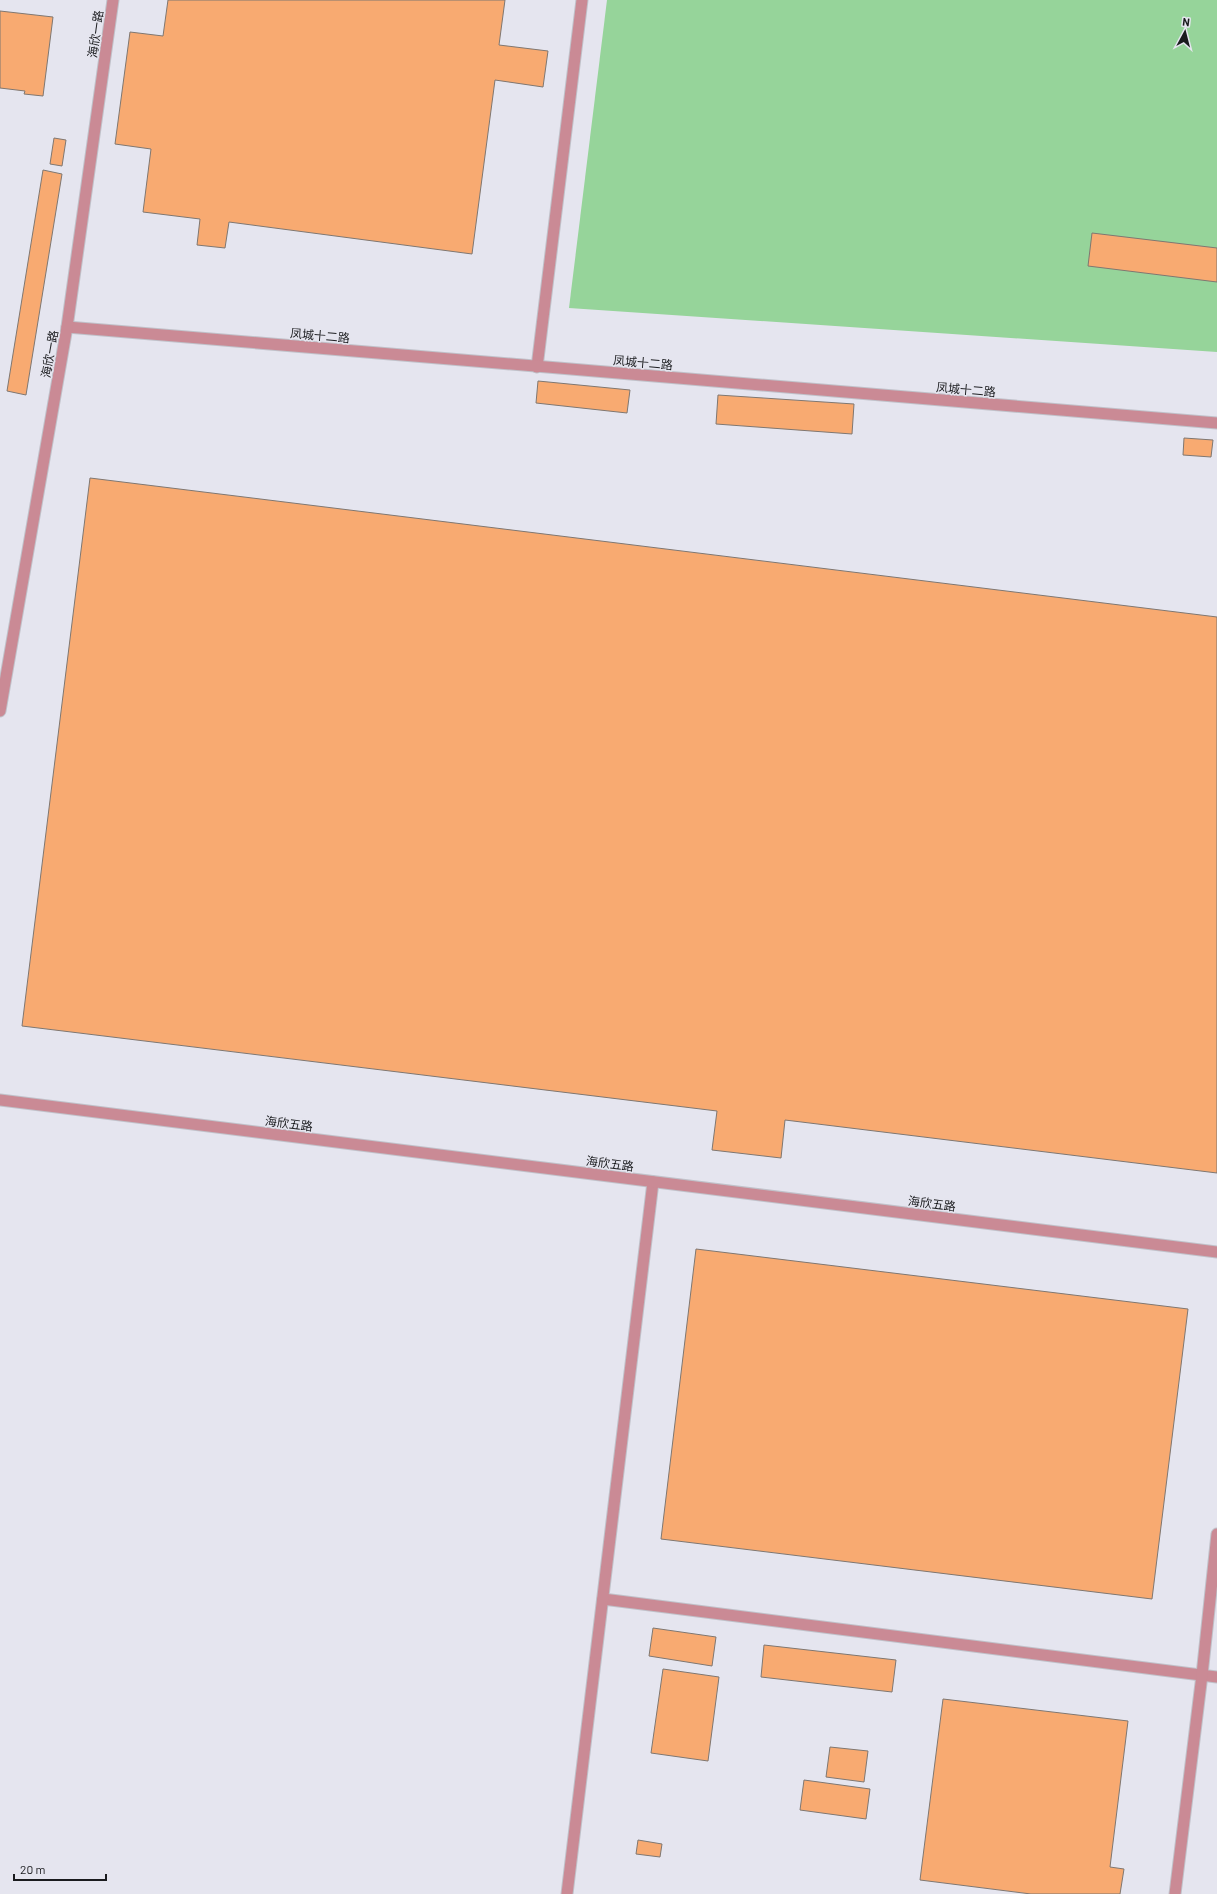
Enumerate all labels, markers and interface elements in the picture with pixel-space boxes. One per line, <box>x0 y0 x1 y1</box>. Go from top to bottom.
street label: 海欣一路 <box>85 9 105 59</box>
north arrow <box>1165 12 1205 52</box>
text: N <box>1182 15 1191 28</box>
street label: 凤城十二路 <box>289 325 351 345</box>
street label: 海欣一路 <box>38 329 60 379</box>
street label: 凤城十二路 <box>612 352 674 372</box>
street label: 凤城十二路 <box>935 379 997 399</box>
street label: 海欣五路 <box>264 1113 314 1133</box>
street label: 海欣五路 <box>585 1153 635 1173</box>
street label: 海欣五路 <box>907 1193 957 1213</box>
scale bar <box>14 1856 106 1882</box>
text: 20 m <box>20 1862 46 1876</box>

